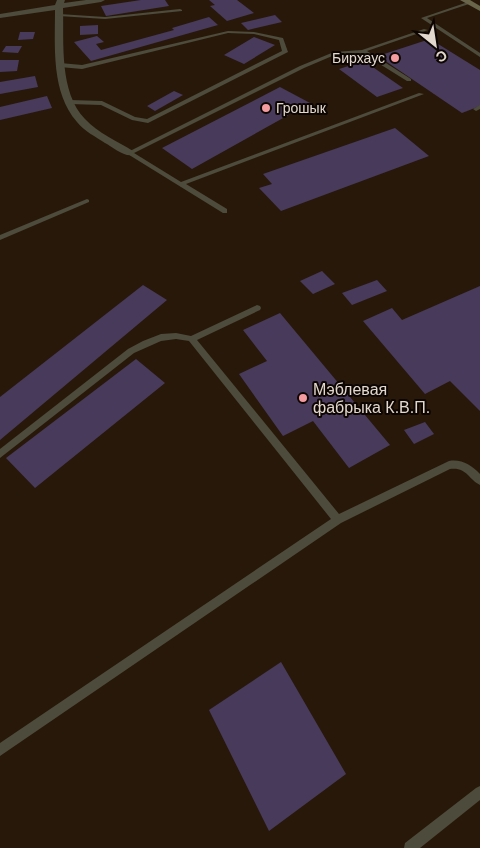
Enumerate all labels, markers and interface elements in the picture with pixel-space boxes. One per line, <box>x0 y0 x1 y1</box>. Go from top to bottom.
north arrow <box>410 20 460 70</box>
text: С <box>433 47 450 66</box>
place label: Бирхаус <box>332 50 385 66</box>
marker: Бирхаус <box>389 52 401 64</box>
place label: Грошык <box>276 100 327 116</box>
marker: Грошык <box>260 102 272 114</box>
place label: Мэблевая фабрыка К.В.П. <box>313 381 430 416</box>
marker: Мэблевая фабрыка К.В.П. <box>297 392 309 404</box>

